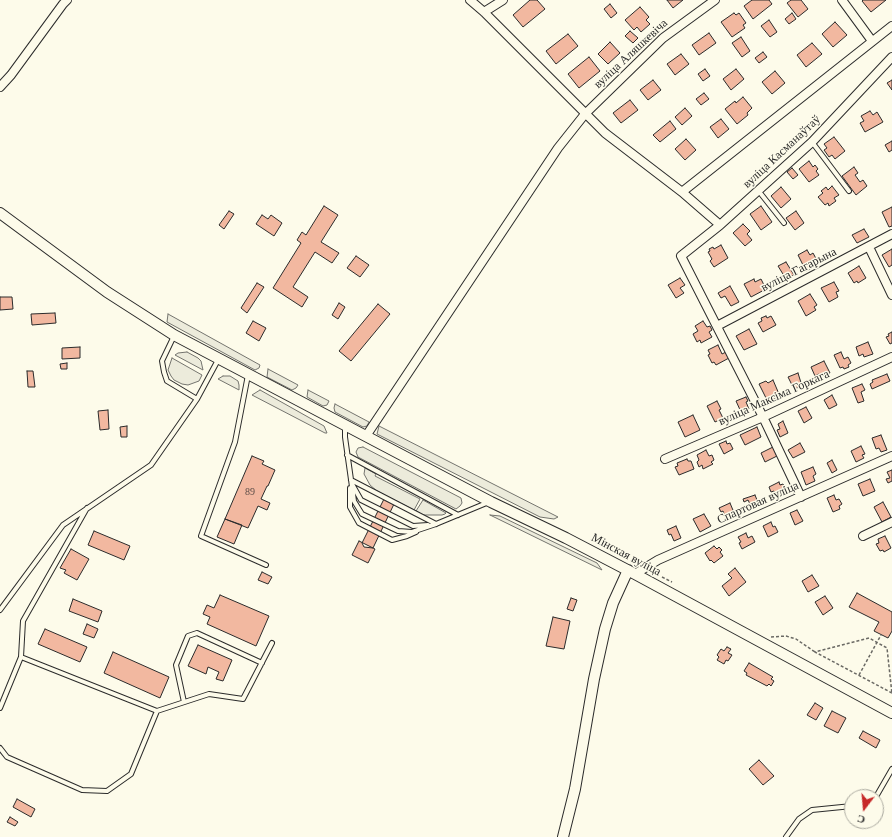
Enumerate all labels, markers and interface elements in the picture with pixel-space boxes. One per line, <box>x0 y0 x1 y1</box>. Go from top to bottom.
street label: вуліца Аляшкевіча <box>591 16 671 92</box>
street label: вуліца Касманаўтаў <box>740 112 824 192</box>
street label: вуліца Гагарына <box>759 245 839 295</box>
street label: вуліца Максіма Горкага <box>716 367 832 429</box>
street label: Спартовая вуліца <box>715 479 801 527</box>
house number: 89 <box>245 486 255 498</box>
street label: Мінская вуліца <box>589 531 663 579</box>
north arrow <box>844 789 884 829</box>
text: С <box>855 813 866 826</box>

